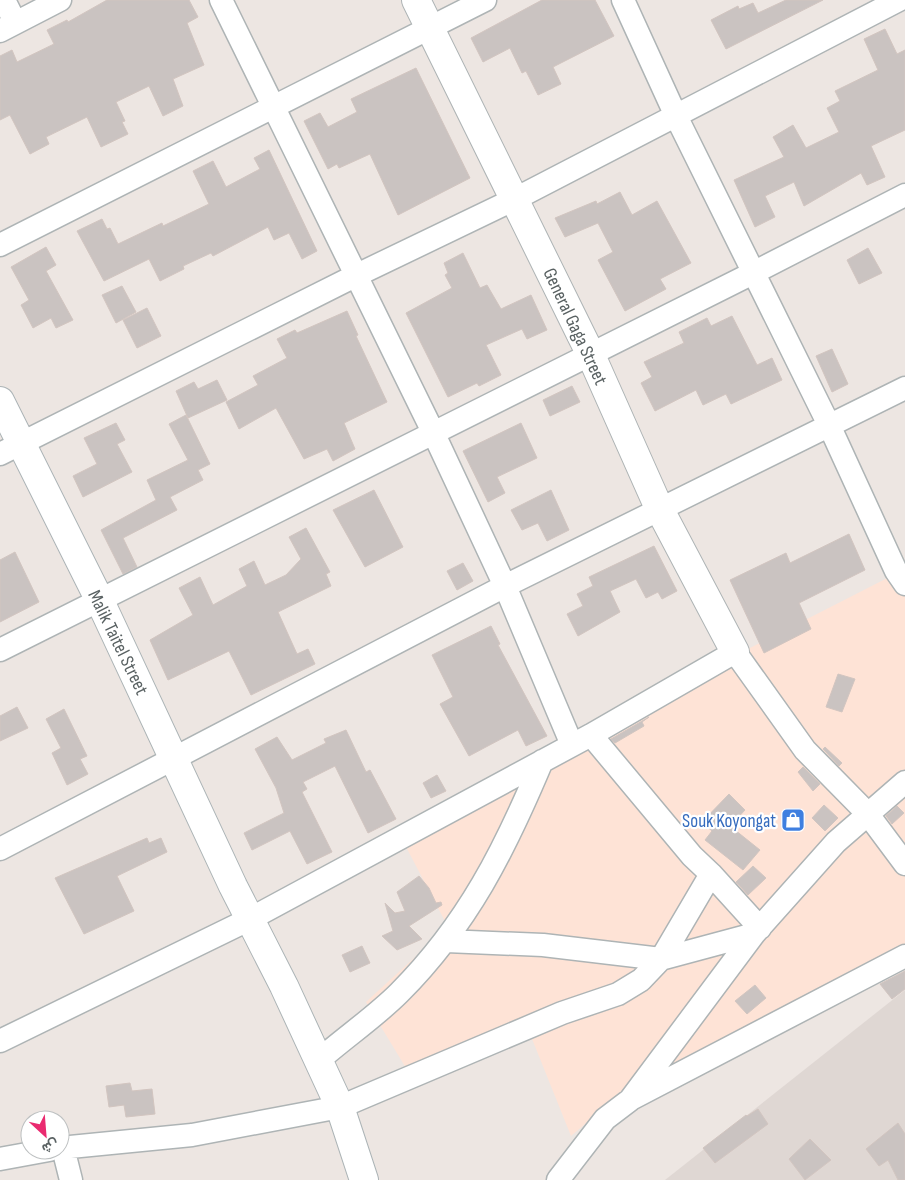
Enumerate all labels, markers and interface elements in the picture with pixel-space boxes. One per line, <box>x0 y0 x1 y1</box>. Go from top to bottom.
street label: General Gaga Street <box>538 264 612 389</box>
street label: Malik Taitel Street <box>82 587 153 699</box>
shop icon: Souk Koyongat <box>780 807 806 833</box>
place label: Souk Koyongat <box>682 810 776 833</box>
north arrow <box>20 1110 70 1160</box>
text: ش <box>39 1135 62 1158</box>

